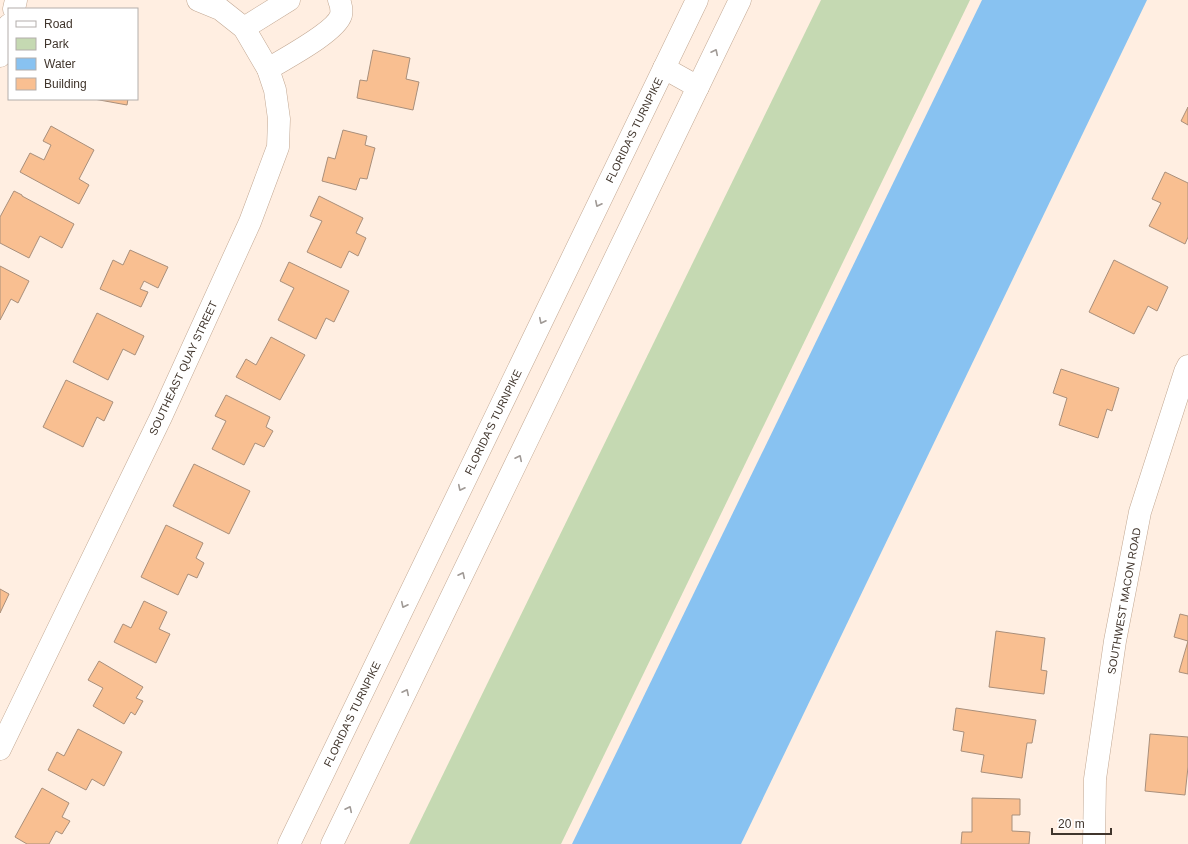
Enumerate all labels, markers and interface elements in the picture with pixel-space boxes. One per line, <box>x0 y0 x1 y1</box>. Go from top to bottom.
legend <box>8 8 138 100</box>
text: Road <box>44 17 73 31</box>
text: Park <box>44 37 70 51</box>
one-way arrow <box>710 48 718 56</box>
text: Water <box>44 57 76 71</box>
street label: FLORIDA'S TURNPIKE <box>603 75 665 185</box>
text: Building <box>44 77 87 91</box>
one-way arrow <box>595 200 603 207</box>
street label: SOUTHEAST QUAY STREET <box>147 299 220 437</box>
one-way arrow <box>539 317 547 324</box>
street label: FLORIDA'S TURNPIKE <box>462 367 524 477</box>
one-way arrow <box>514 454 522 462</box>
one-way arrow <box>458 484 466 492</box>
street label: SOUTHWEST MACON ROAD <box>1105 527 1143 675</box>
one-way arrow <box>457 571 465 579</box>
one-way arrow <box>401 601 409 609</box>
street label: FLORIDA'S TURNPIKE <box>321 659 383 769</box>
one-way arrow <box>401 688 409 696</box>
one-way arrow <box>344 806 352 813</box>
scale bar <box>1052 810 1111 836</box>
text: 20 m <box>1058 817 1085 831</box>

